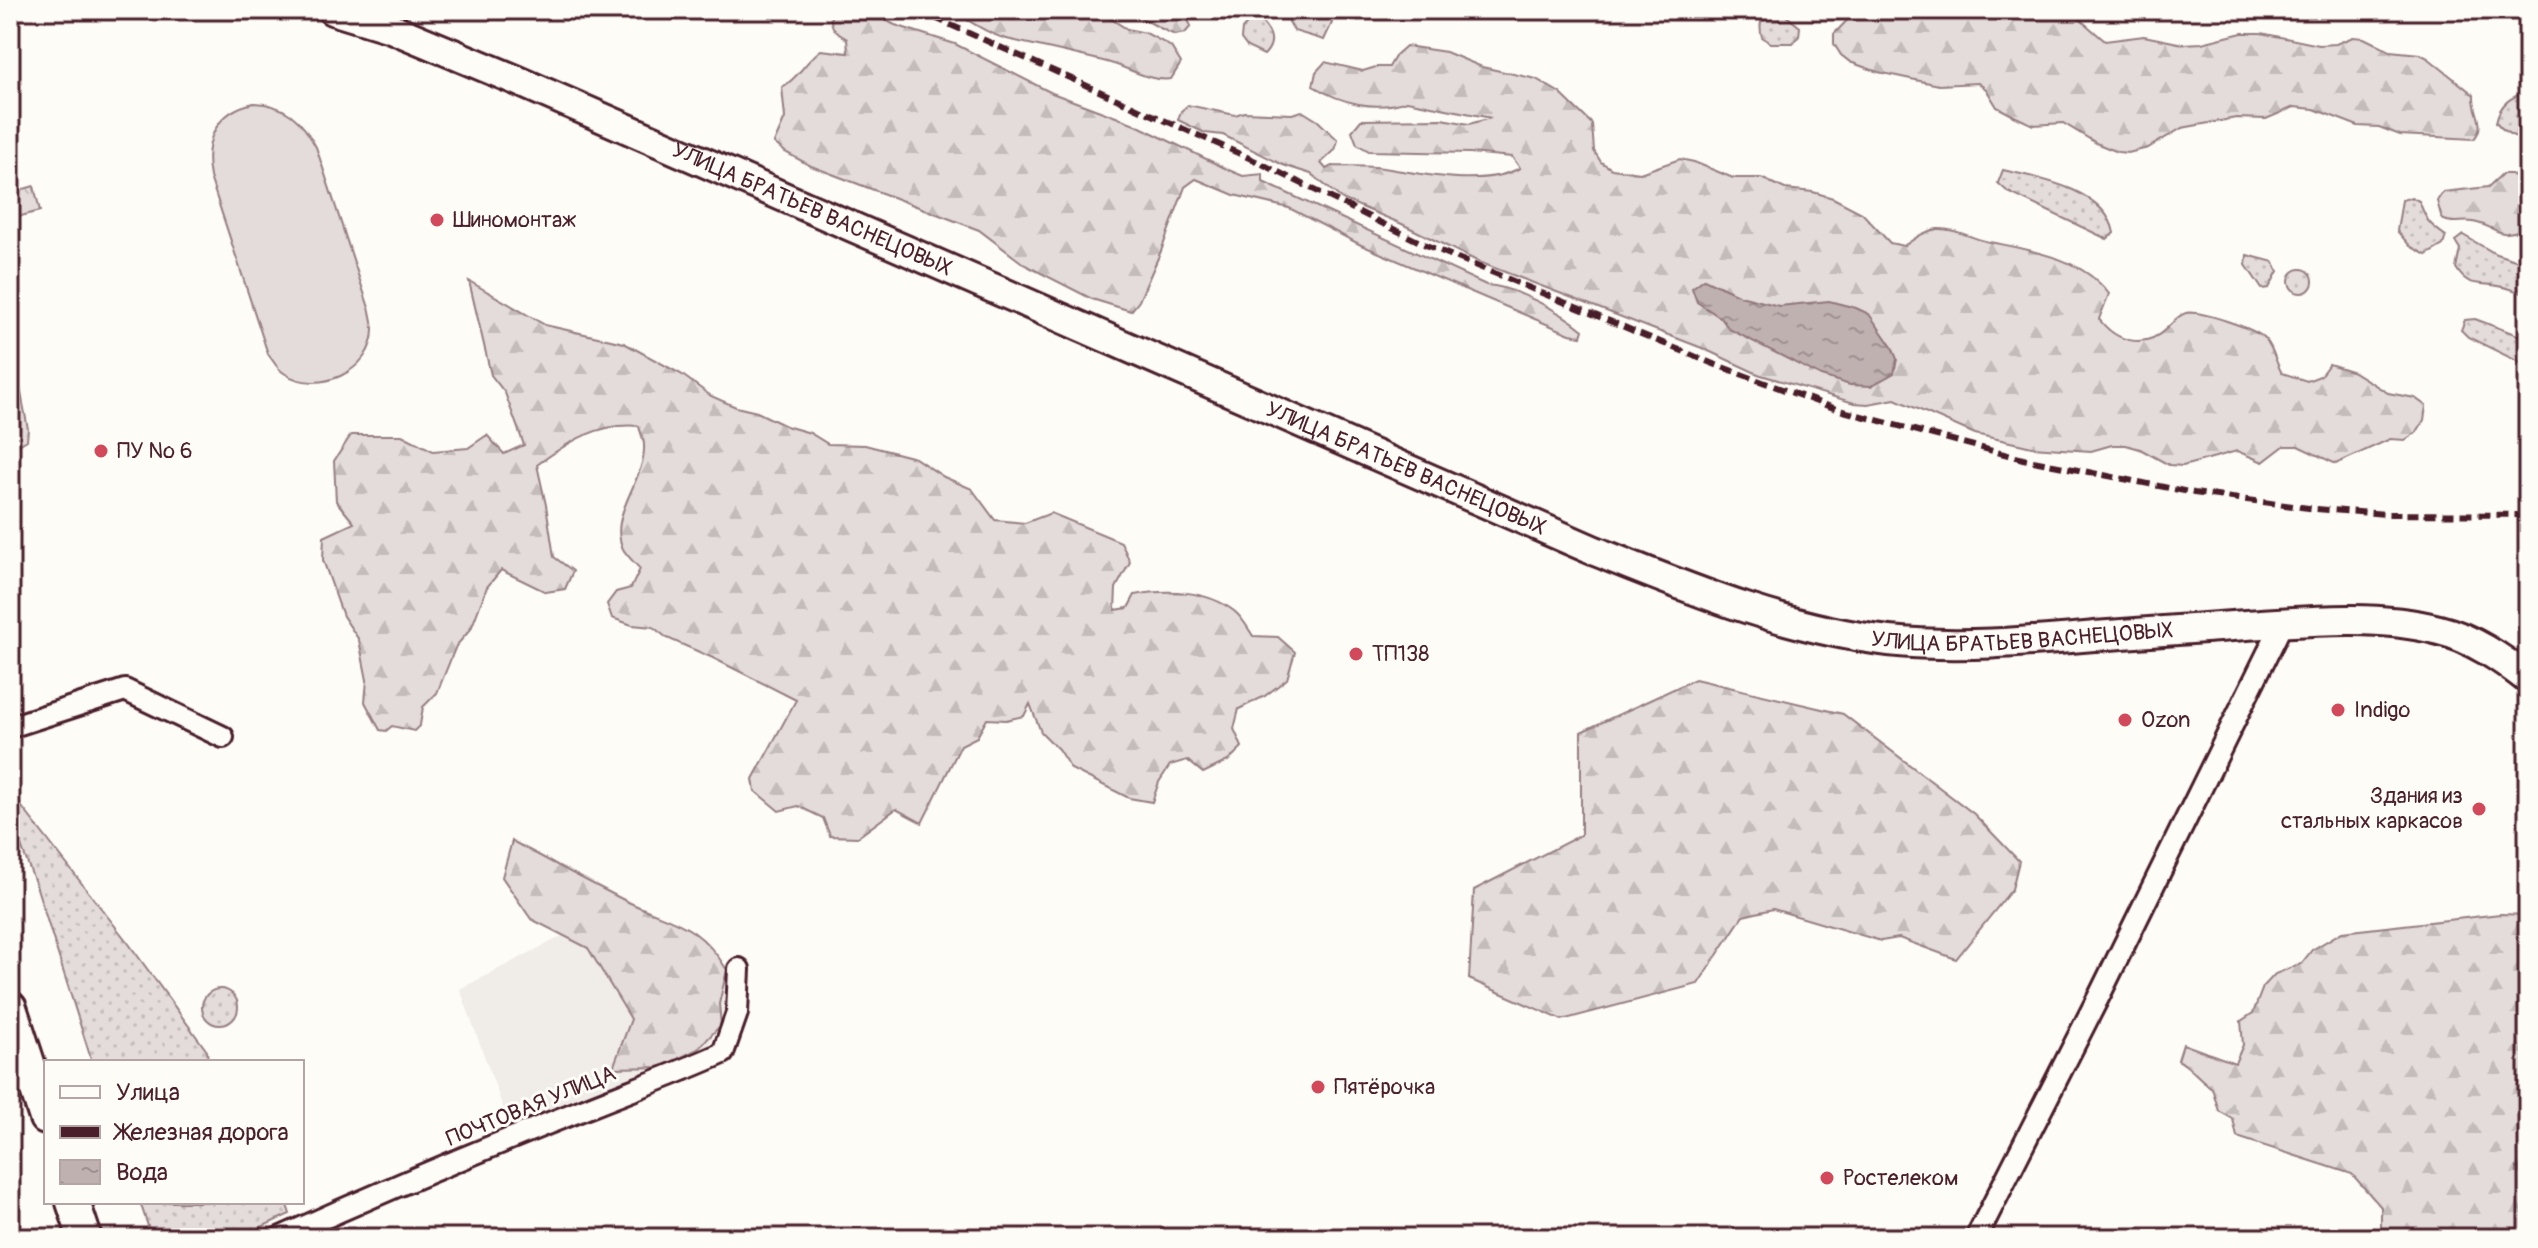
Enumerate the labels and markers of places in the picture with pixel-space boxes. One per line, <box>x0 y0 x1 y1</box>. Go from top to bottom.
place label: Шиномонтаж <box>453 206 576 234</box>
marker: Шиномонтаж <box>428 211 446 229</box>
place label: ПУ № 6 <box>117 437 192 465</box>
marker: ПУ № 6 <box>92 442 110 460</box>
place label: ТП138 <box>1372 640 1429 668</box>
marker: ТП138 <box>1347 645 1365 663</box>
place label: Indigo <box>2354 696 2410 724</box>
marker: Indigo <box>2329 701 2347 719</box>
place label: Ozon <box>2141 706 2190 734</box>
marker: Ozon <box>2116 711 2134 729</box>
place label: Здания из стальных каркасов <box>2281 782 2463 835</box>
marker: Здания из стальных каркасов <box>2470 800 2488 818</box>
place label: Пятёрочка <box>1334 1073 1435 1101</box>
marker: Пятёрочка <box>1309 1078 1327 1096</box>
place label: Ростелеком <box>1843 1164 1958 1192</box>
marker: Ростелеком <box>1818 1169 1836 1187</box>

